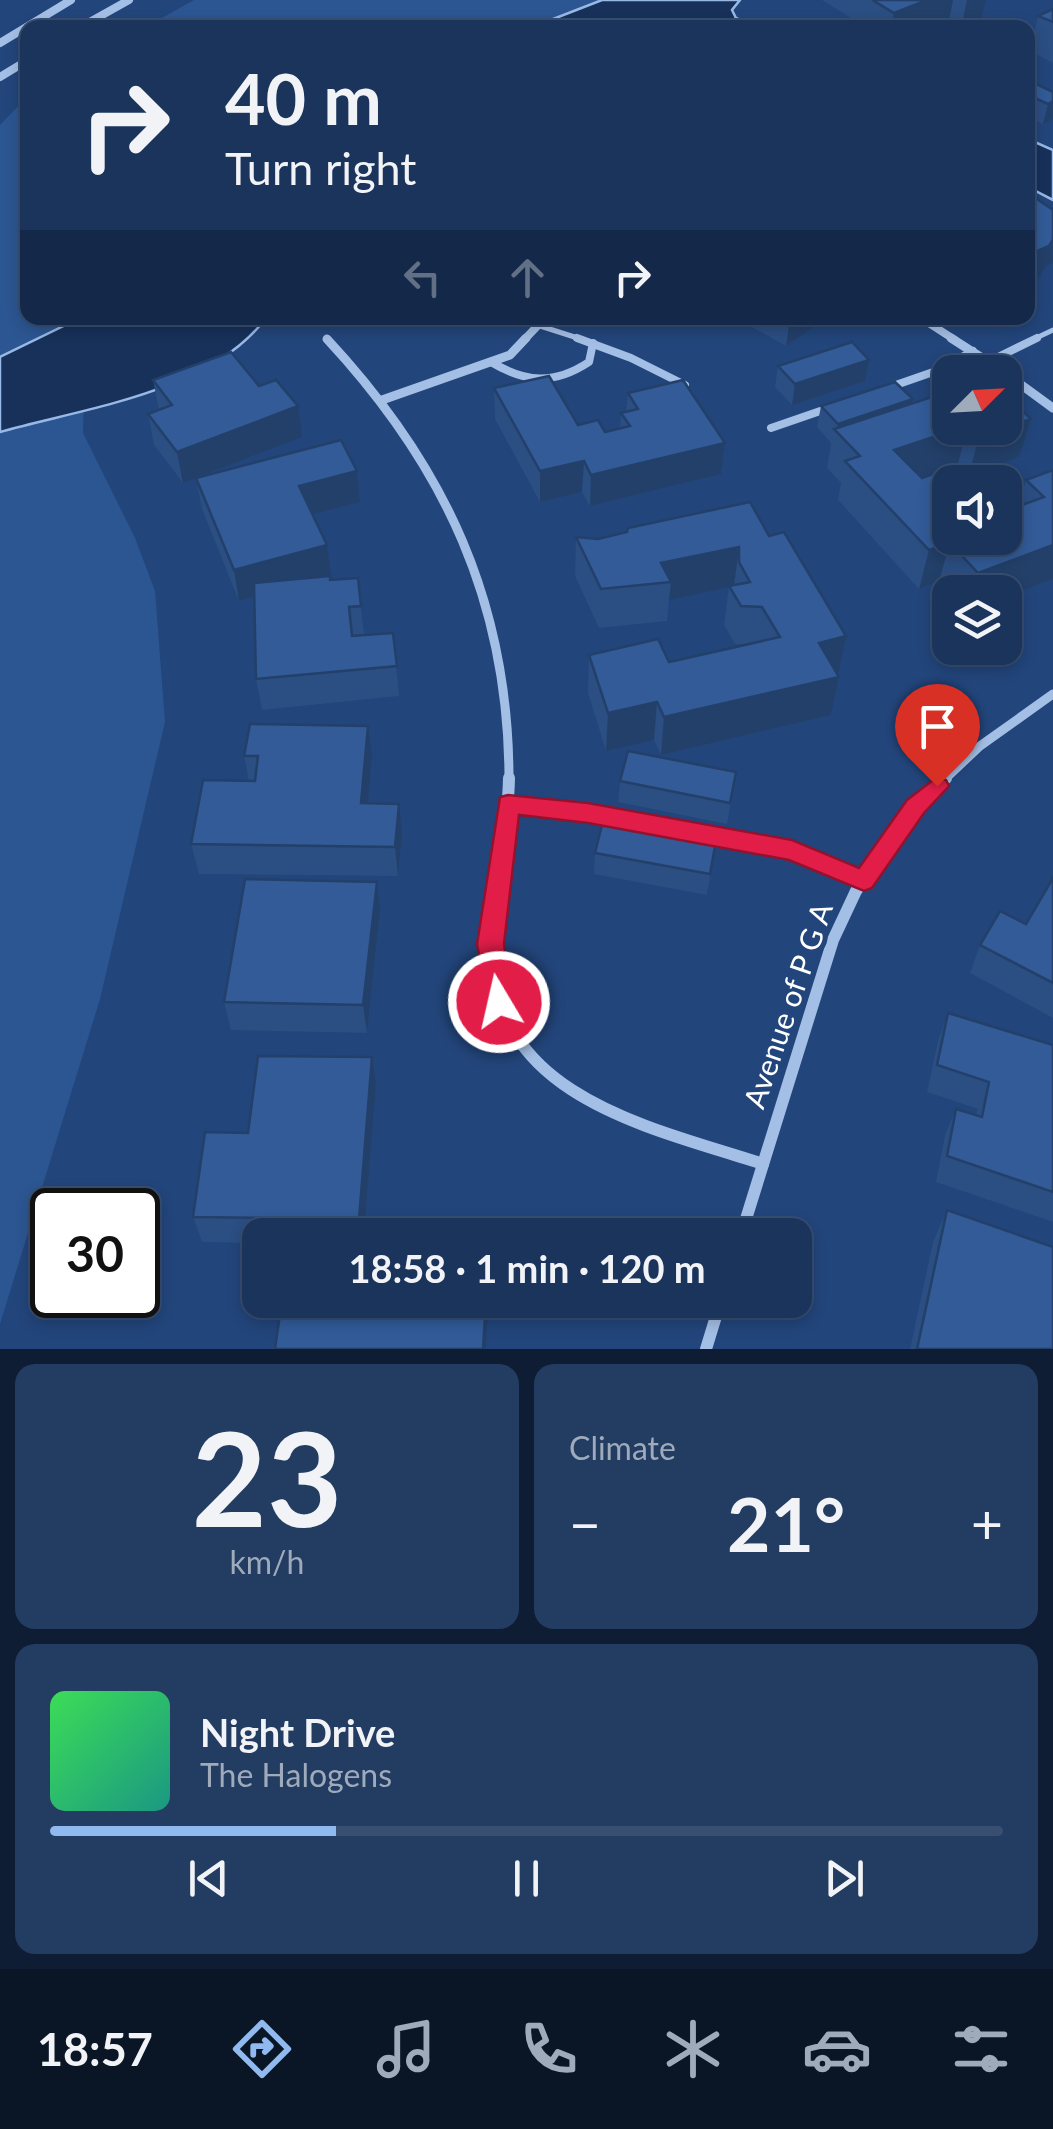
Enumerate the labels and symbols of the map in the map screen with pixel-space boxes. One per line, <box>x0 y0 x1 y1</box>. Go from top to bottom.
north arrow <box>932 355 1022 445</box>
pin <box>895 684 980 787</box>
street label: Avenue of P G A <box>735 897 839 1113</box>
position arrow <box>447 950 551 1054</box>
speed limit sign: 30 <box>30 1188 160 1318</box>

